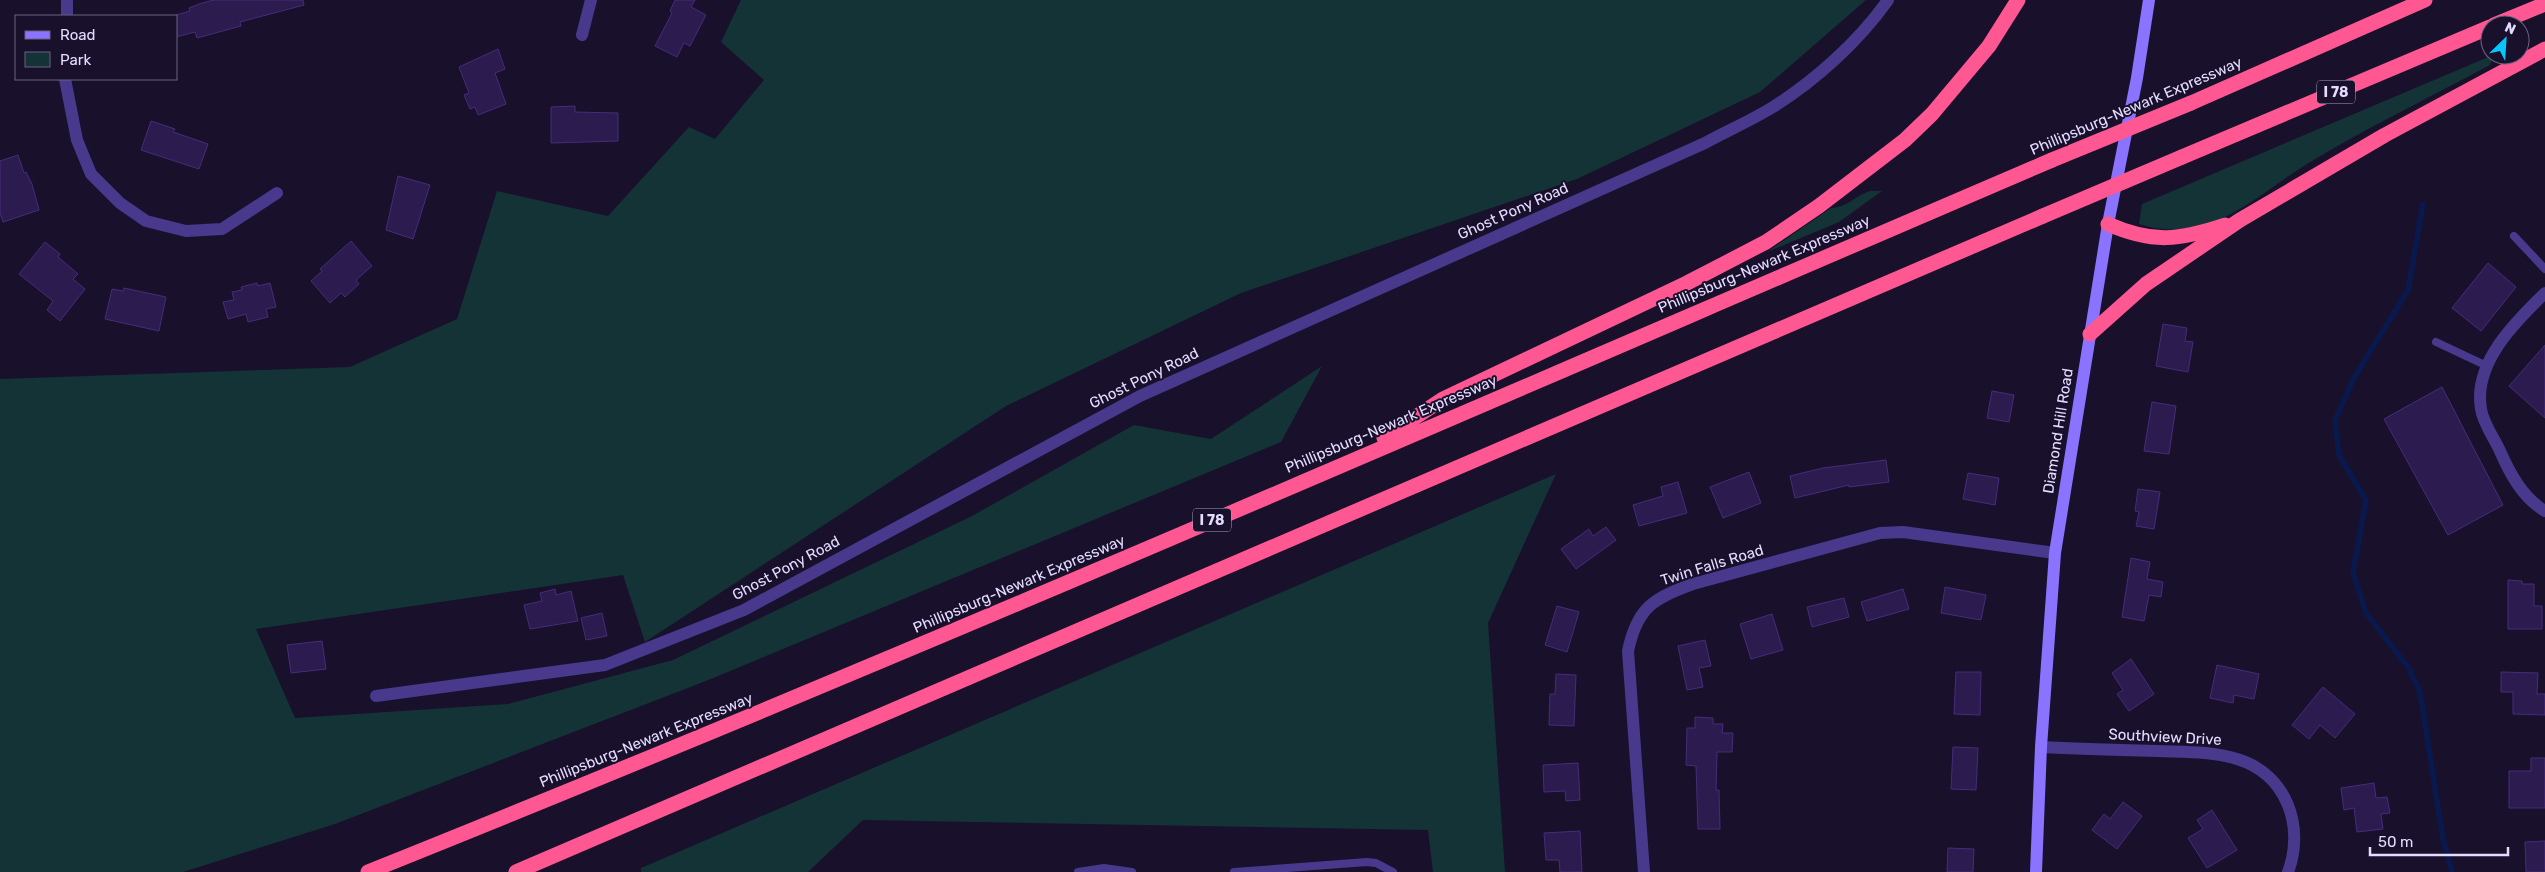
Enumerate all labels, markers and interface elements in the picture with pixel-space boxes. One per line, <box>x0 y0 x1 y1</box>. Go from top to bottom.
legend <box>15 15 178 80</box>
north arrow <box>2480 15 2530 65</box>
text: N <box>2502 19 2518 39</box>
text: Road <box>60 26 96 44</box>
text: Park <box>60 51 91 69</box>
street label: Phillipsburg-Newark Expressway <box>2027 53 2245 159</box>
road number: I 78 <box>2317 80 2355 104</box>
street label: Ghost Pony Road <box>1455 179 1571 243</box>
street label: Phillipsburg-Newark Expressway <box>1655 211 1873 317</box>
street label: Ghost Pony Road <box>1086 344 1202 412</box>
street label: Diamond Hill Road <box>2039 367 2077 495</box>
street label: Phillipsburg-Newark Expressway <box>1282 371 1500 477</box>
road number: I 78 <box>1193 508 1231 532</box>
street label: Phillipsburg-Newark Expressway <box>910 531 1128 637</box>
street label: Ghost Pony Road <box>729 532 843 604</box>
street label: Twin Falls Road <box>1658 541 1766 589</box>
street label: Phillipsburg-Newark Expressway <box>537 689 755 791</box>
street label: Southview Drive <box>2108 725 2222 749</box>
scale bar <box>2370 824 2508 856</box>
text: 50 m <box>2378 833 2413 851</box>

